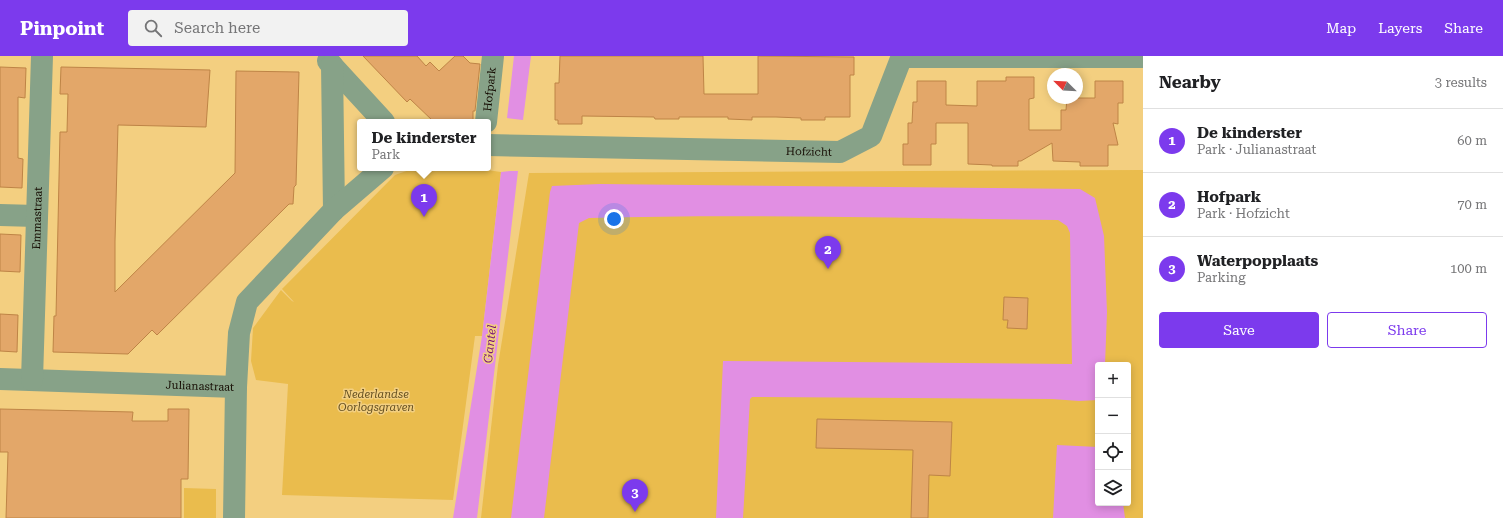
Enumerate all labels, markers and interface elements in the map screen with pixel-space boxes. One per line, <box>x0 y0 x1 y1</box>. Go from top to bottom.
search box <box>128 10 408 46</box>
text: Pinpoint <box>20 17 104 40</box>
icon: search <box>142 17 164 39</box>
text: Search here <box>174 19 260 37</box>
text: Map <box>1326 20 1356 36</box>
text: Layers <box>1378 20 1422 36</box>
text: Share <box>1444 20 1483 36</box>
street label: Hofpark <box>481 66 499 112</box>
north arrow <box>1047 68 1083 104</box>
text: Nearby <box>1159 72 1221 92</box>
text: 3 results <box>1435 75 1487 90</box>
popup <box>357 119 491 171</box>
text: De kinderster <box>1197 124 1302 142</box>
text: De kinderster <box>372 129 476 147</box>
text: 1 <box>1168 133 1176 148</box>
text: 60 m <box>1457 133 1487 148</box>
text: Park · Julianastraat <box>1197 142 1316 157</box>
street label: Hofzicht <box>786 145 832 159</box>
text: Park <box>372 147 400 162</box>
pin: 1 <box>411 184 437 217</box>
street label: Emmastraat <box>30 187 45 250</box>
text: Hofpark <box>1197 188 1261 206</box>
text: 2 <box>1168 197 1176 212</box>
text: 70 m <box>1457 197 1487 212</box>
text: Park · Hofzicht <box>1197 206 1290 221</box>
your location <box>604 209 624 229</box>
pin: 2 <box>815 236 841 269</box>
text: Waterpopplaats <box>1197 252 1318 270</box>
text: 3 <box>1168 261 1176 276</box>
text: 100 m <box>1450 261 1487 276</box>
text: Parking <box>1197 270 1246 285</box>
button: Save <box>1159 312 1319 348</box>
button: Share <box>1327 312 1487 348</box>
water label: Gantel <box>481 324 499 364</box>
map controls <box>1095 362 1131 506</box>
button: + <box>1095 362 1131 398</box>
street label: Julianastraat <box>165 379 234 394</box>
park label: Nederlandse Oorlogsgraven <box>338 388 414 414</box>
button: − <box>1095 398 1131 434</box>
button: locate <box>1095 434 1131 470</box>
button: layers <box>1095 470 1131 506</box>
pin: 3 <box>622 479 648 512</box>

